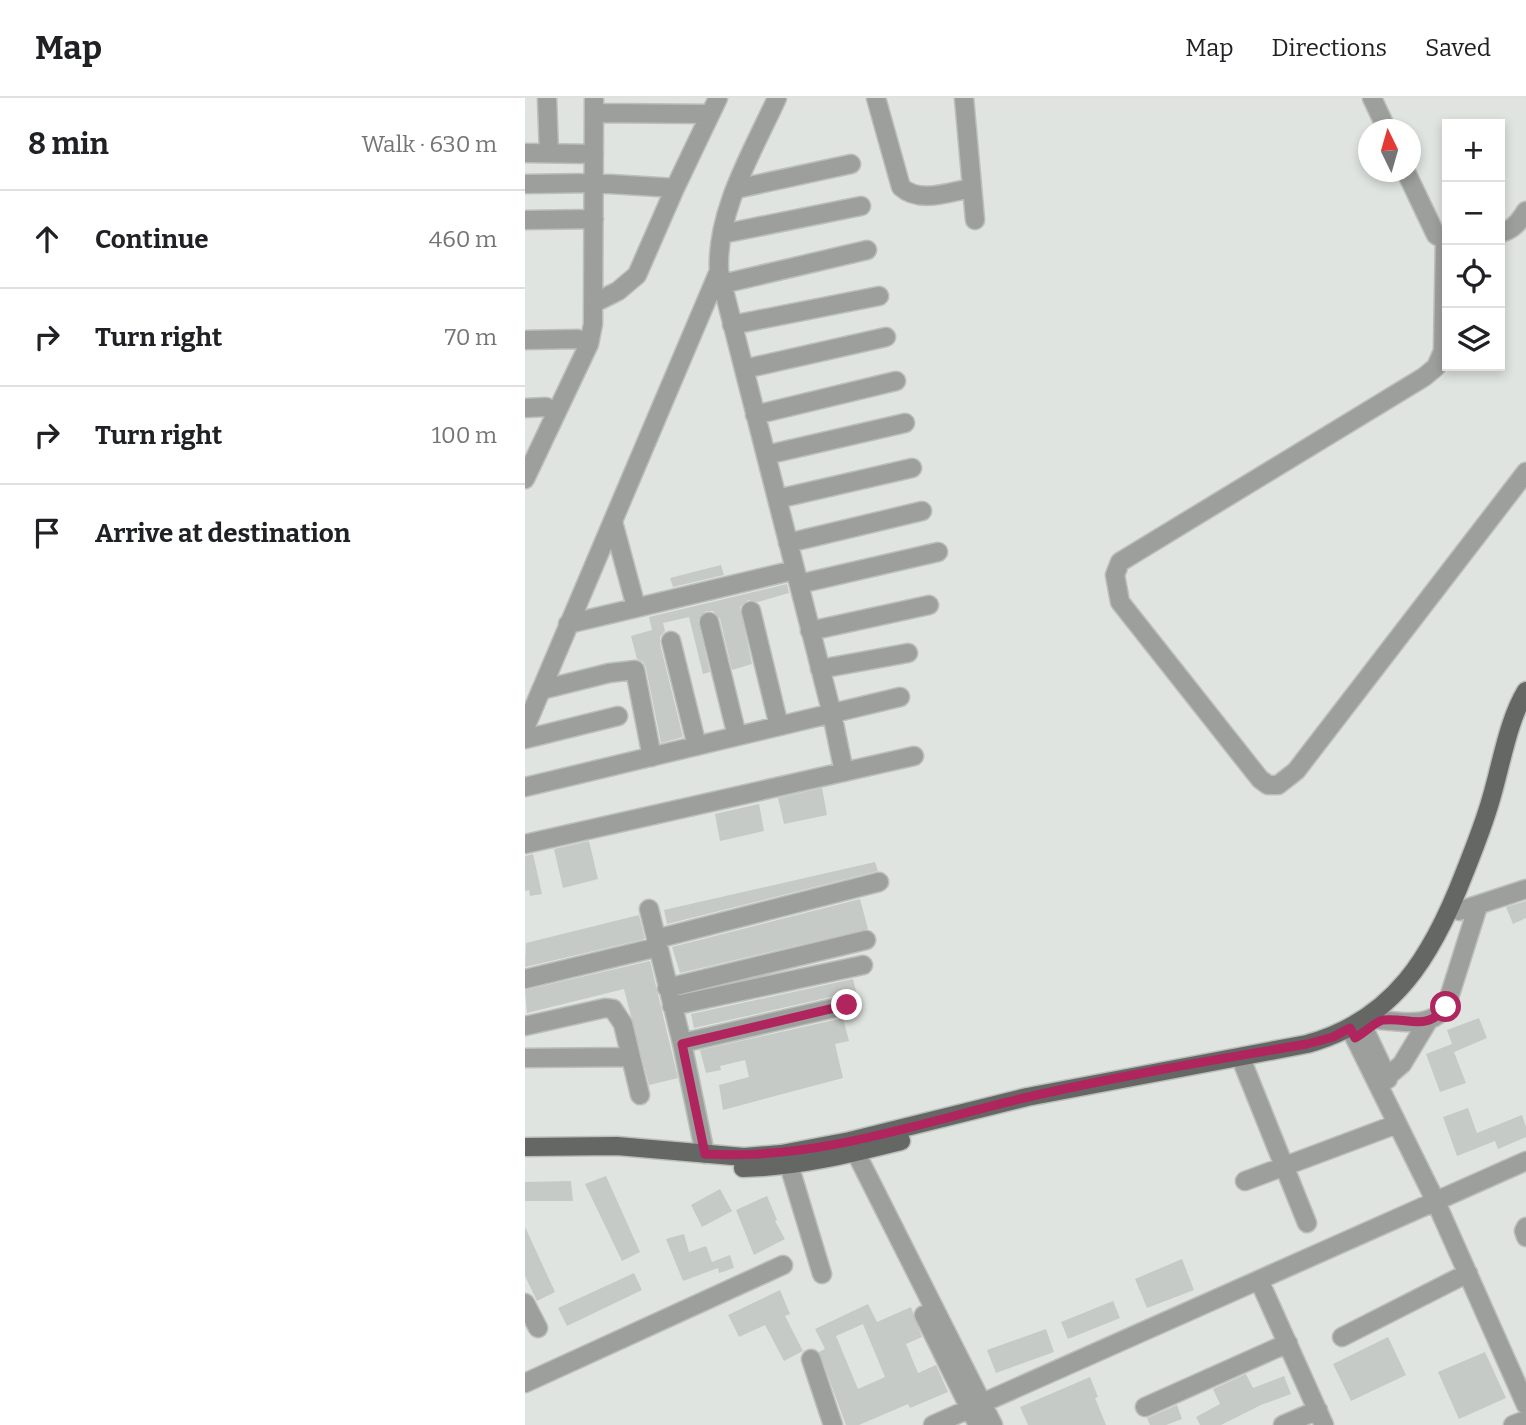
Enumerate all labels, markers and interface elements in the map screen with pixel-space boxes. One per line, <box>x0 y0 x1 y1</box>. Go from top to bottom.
text: Map <box>35 28 102 68</box>
text: Map <box>1185 34 1234 62</box>
text: Directions <box>1272 34 1387 62</box>
text: Saved <box>1425 34 1491 62</box>
north arrow <box>1358 119 1421 182</box>
map controls <box>1442 119 1505 371</box>
button: + <box>1442 119 1505 182</box>
text: 8 min <box>28 126 109 162</box>
text: Walk · 630 m <box>361 130 497 158</box>
button: − <box>1442 182 1505 245</box>
icon: ahead <box>28 220 66 258</box>
text: Continue <box>95 224 209 255</box>
text: 460 m <box>429 225 497 253</box>
button: locate <box>1442 245 1505 308</box>
button: layers <box>1442 308 1505 371</box>
icon: right <box>28 318 66 356</box>
text: Turn right <box>95 322 222 353</box>
text: 70 m <box>445 323 497 351</box>
icon: right <box>28 416 66 454</box>
text: Turn right <box>95 420 222 451</box>
text: 100 m <box>432 421 497 449</box>
icon: arrive <box>28 514 66 552</box>
text: Arrive at destination <box>95 518 350 549</box>
route end <box>831 989 862 1020</box>
route start <box>1430 991 1461 1022</box>

